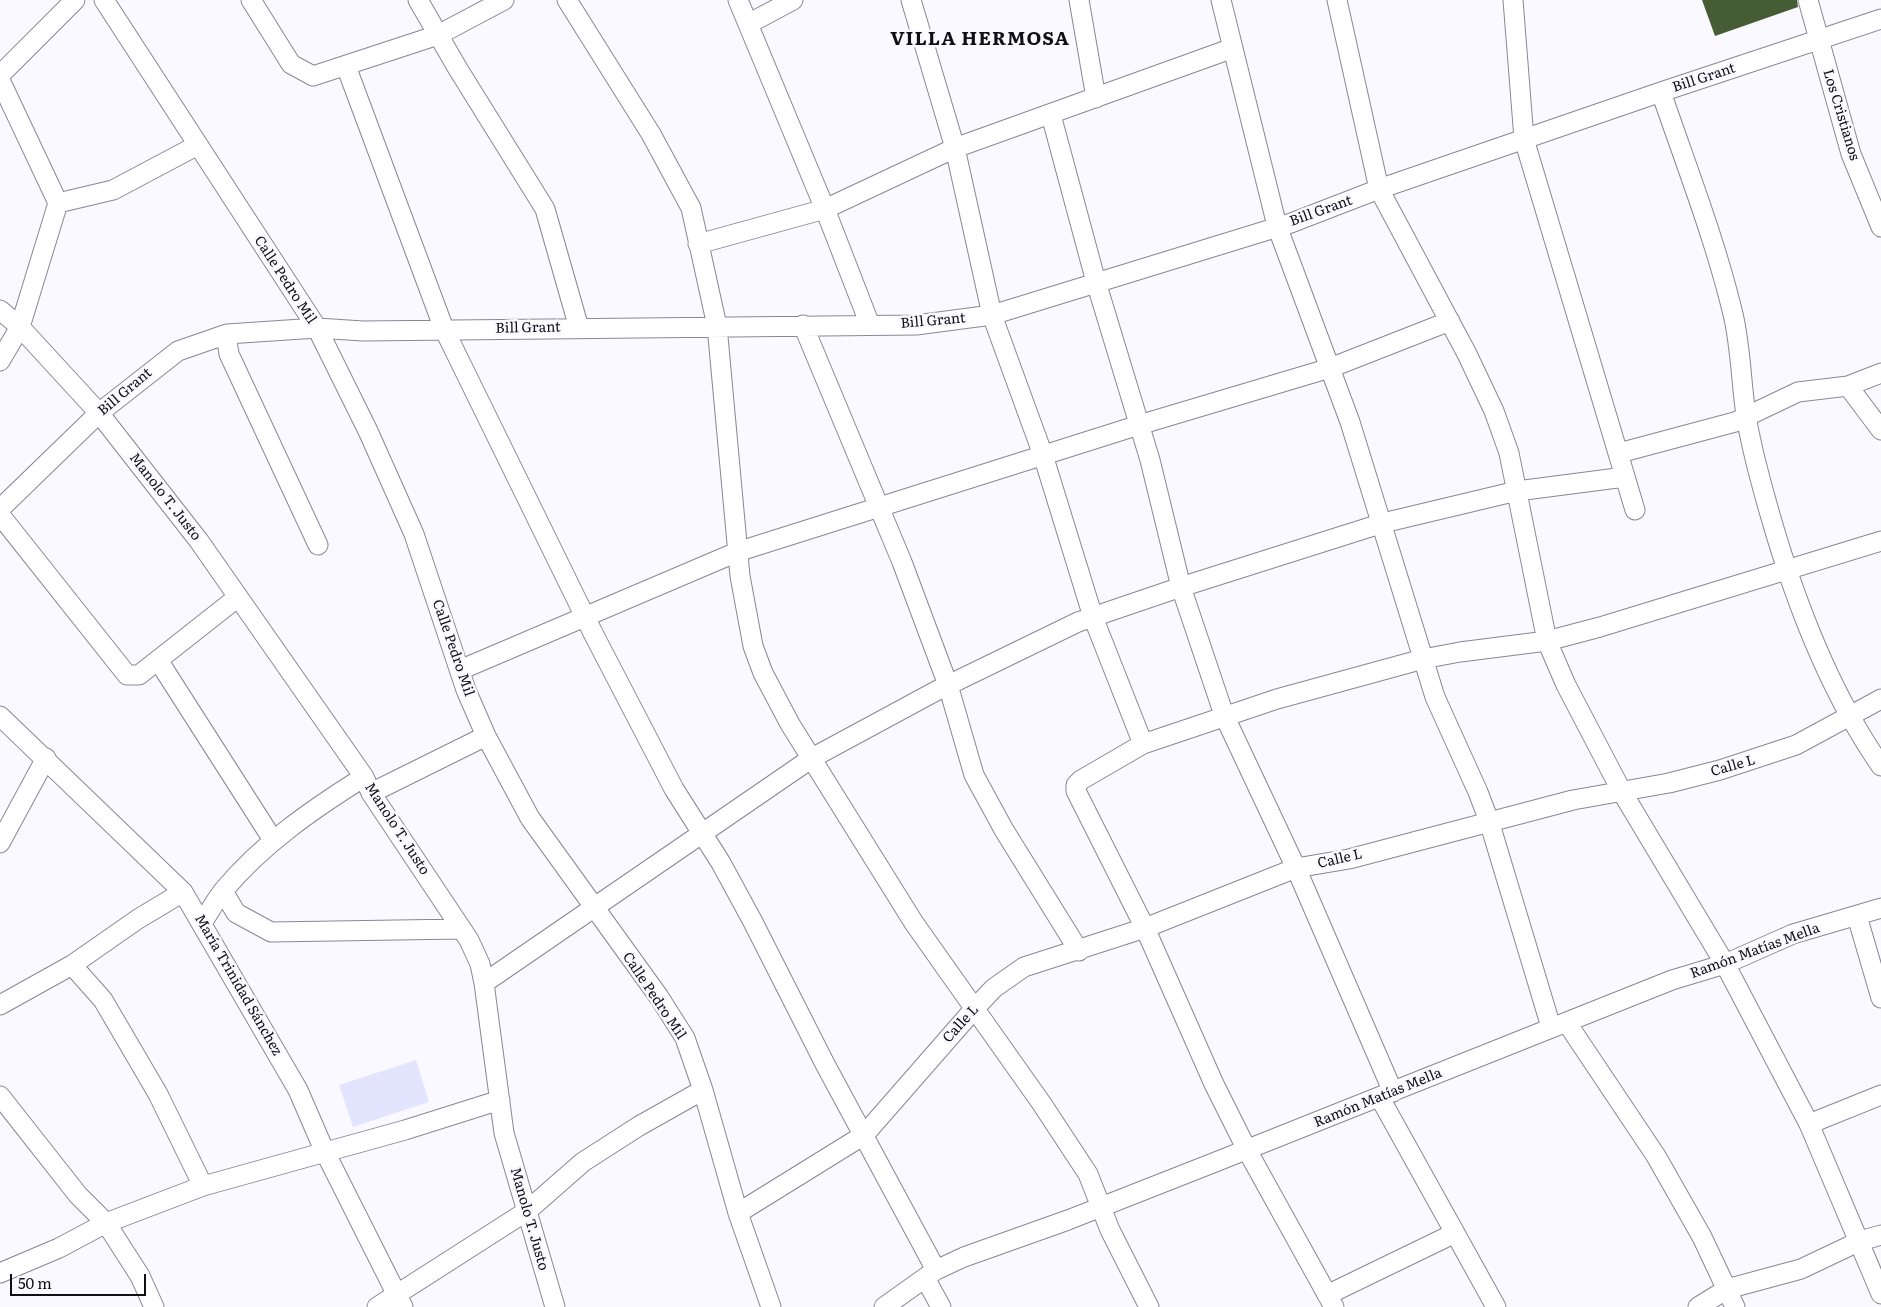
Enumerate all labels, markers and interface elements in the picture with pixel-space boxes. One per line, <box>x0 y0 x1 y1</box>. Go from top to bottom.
district label: VILLA HERMOSA <box>889 28 1071 50</box>
street label: Bill Grant <box>1670 60 1738 96</box>
street label: Los Cristianos <box>1819 67 1863 163</box>
street label: Bill Grant <box>1288 192 1354 230</box>
street label: Calle Pedro Mil <box>250 233 320 327</box>
street label: Bill Grant <box>900 310 966 332</box>
street label: Bill Grant <box>495 319 561 337</box>
street label: Bill Grant <box>95 365 155 419</box>
street label: Manolo T. Justo <box>126 450 204 544</box>
street label: Calle Pedro Mil <box>429 597 477 699</box>
street label: Calle L <box>1709 752 1757 780</box>
street label: Manolo T. Justo <box>361 780 433 878</box>
street label: Calle L <box>1316 846 1364 872</box>
street label: María Trinidad Sánchez <box>191 911 285 1059</box>
street label: Ramón Matías Mella <box>1688 920 1822 982</box>
street label: Calle Pedro Mil <box>619 949 689 1043</box>
street label: Calle L <box>940 1002 982 1046</box>
street label: Ramón Matías Mella <box>1312 1065 1444 1131</box>
street label: Manolo T. Justo <box>506 1165 552 1273</box>
scale bar <box>12 1264 149 1296</box>
text: 50 m <box>18 1271 52 1294</box>

